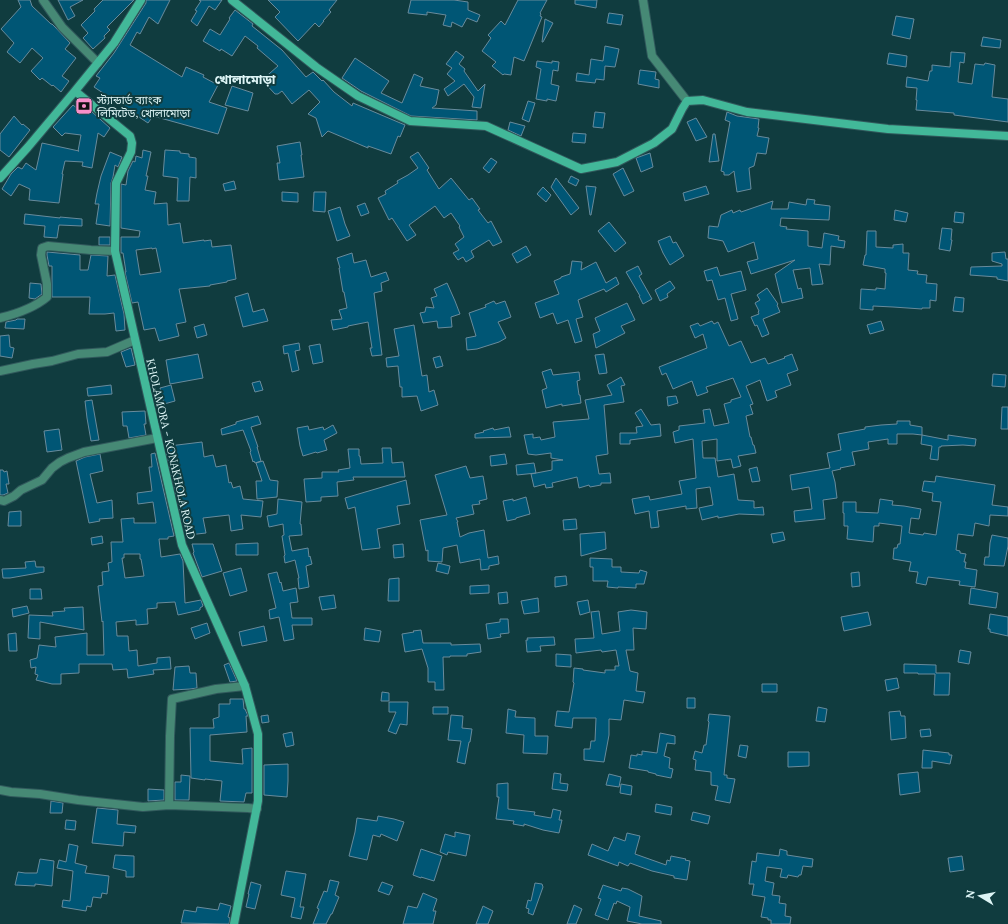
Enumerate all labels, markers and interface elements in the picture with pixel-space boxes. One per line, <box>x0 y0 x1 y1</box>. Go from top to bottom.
district label: খোলামোড়া <box>214 71 276 88</box>
place label: স্ট্যান্ডার্ড ব্যাংক লিমিটেড, খোলামোড়া <box>96 93 191 120</box>
bank icon: স্ট্যান্ডার্ড ব্যাংক লিমিটেড, খোলামোড়া <box>74 96 94 116</box>
street label: KHOLAMORA - KONAKHOLA ROAD <box>143 357 199 541</box>
north arrow <box>960 876 1000 916</box>
text: N <box>963 888 978 900</box>

